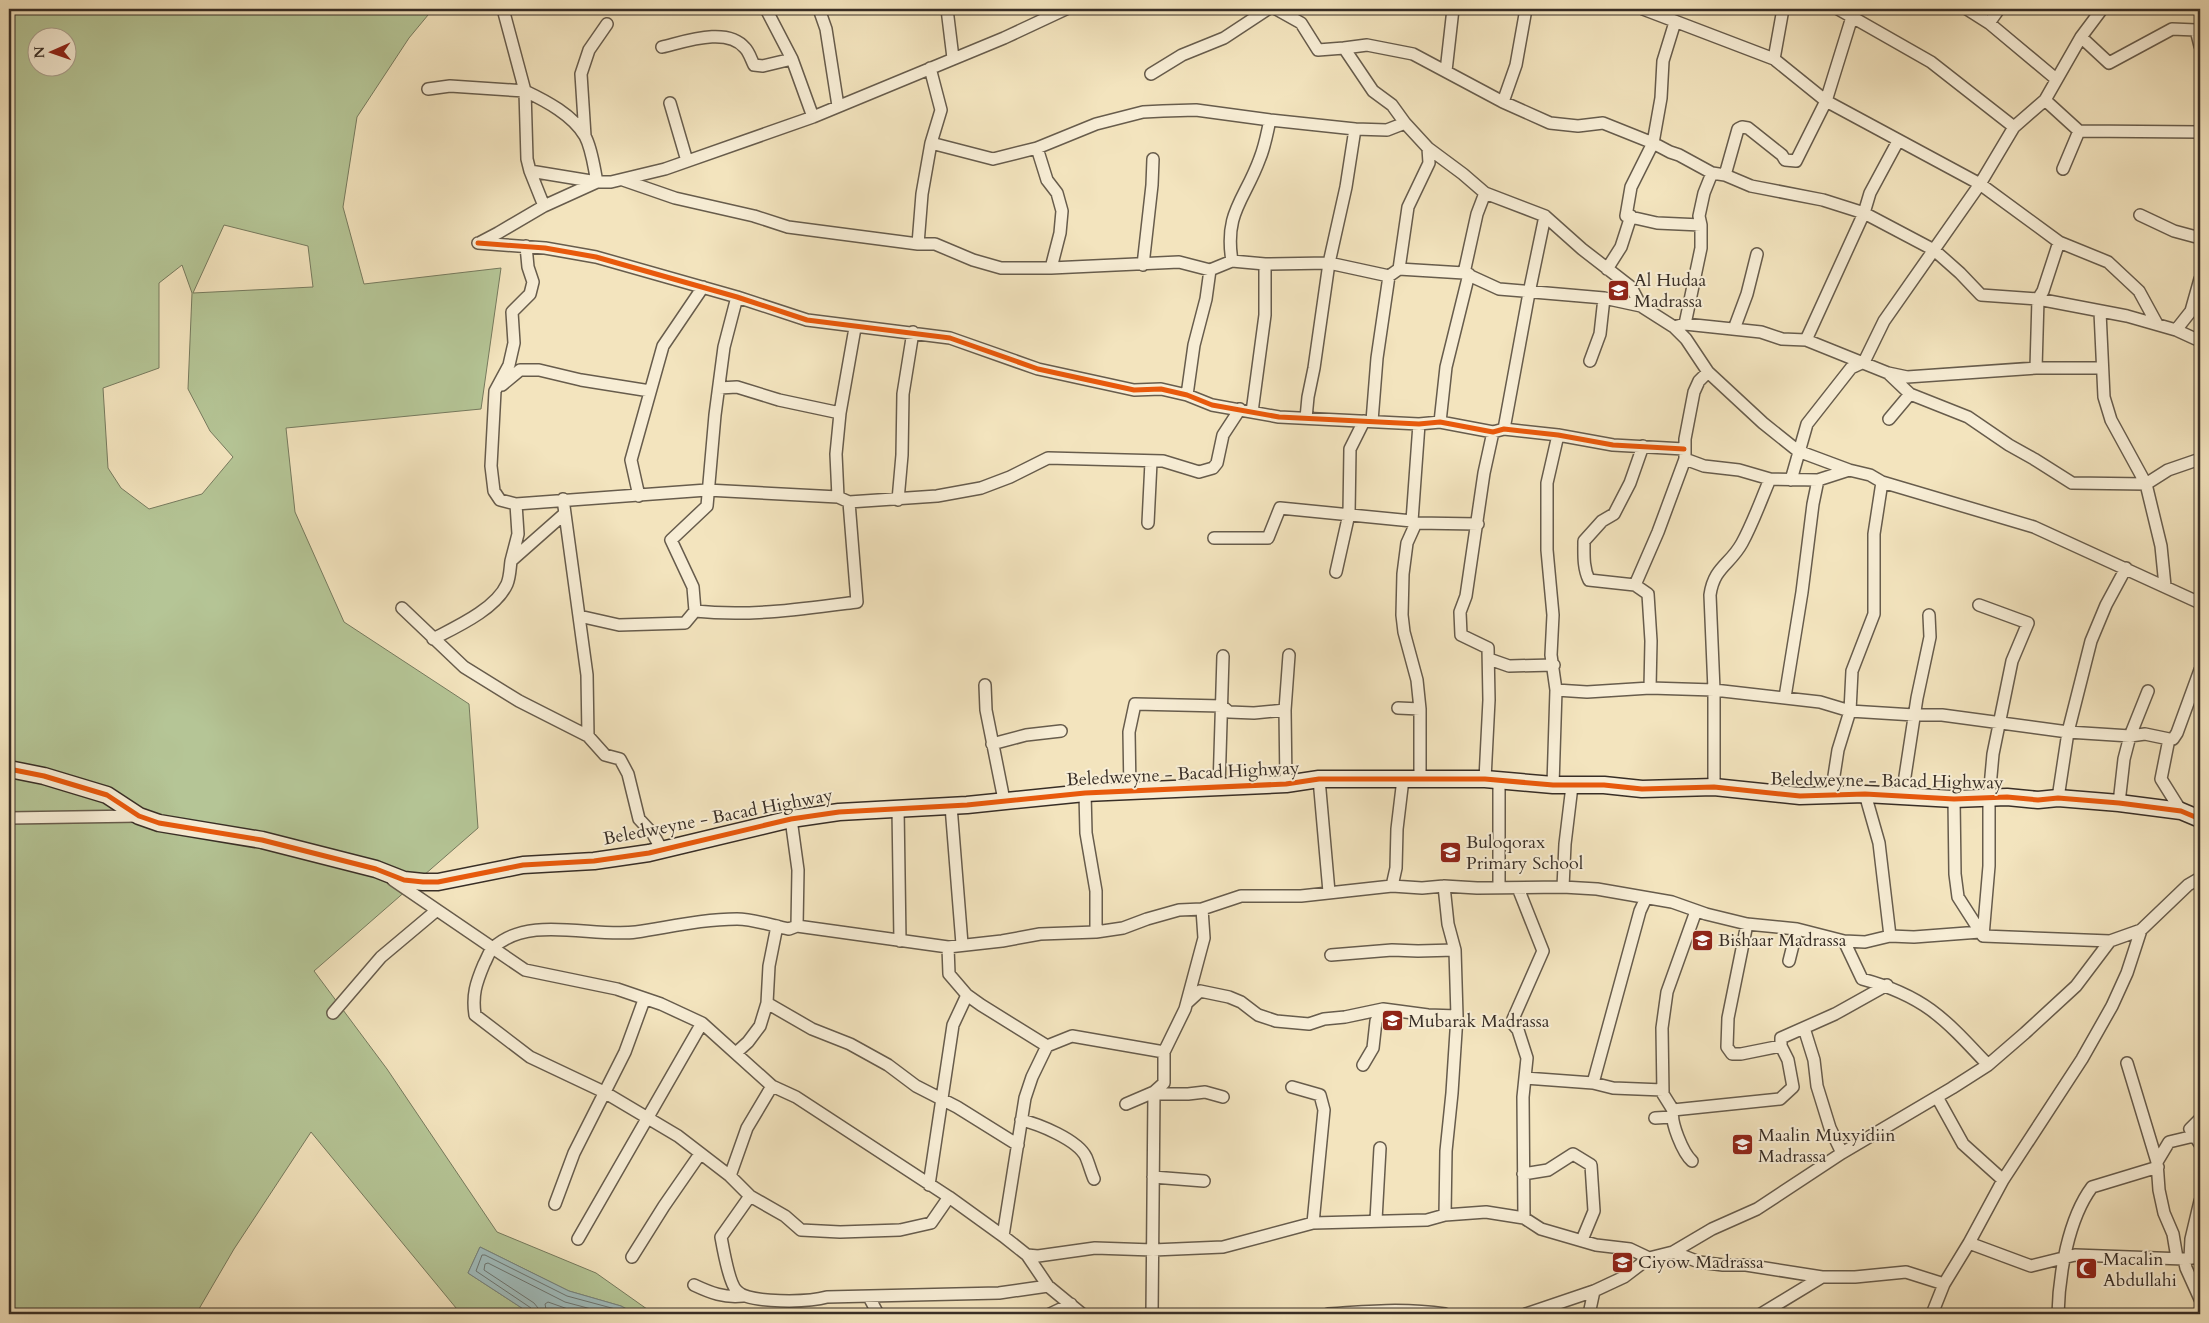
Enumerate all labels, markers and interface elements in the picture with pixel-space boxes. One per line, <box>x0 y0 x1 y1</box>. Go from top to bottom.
north arrow <box>28 28 78 78</box>
text: N <box>30 46 49 59</box>
place label: Al Hudaa Madrassa <box>1634 268 1707 314</box>
school or university icon: Al Hudaa Madrassa <box>1606 278 1630 302</box>
street label: Beledweyne - Bacad Highway <box>1066 755 1301 793</box>
street label: Beledweyne - Bacad Highway <box>1770 766 2004 796</box>
street label: Beledweyne - Bacad Highway <box>601 782 835 852</box>
place label: Buloqorax Primary School <box>1466 830 1584 876</box>
school or university icon: Buloqorax Primary School <box>1438 840 1462 864</box>
school or university icon: Bishaar Madrassa <box>1690 928 1714 952</box>
place label: Bishaar Madrassa <box>1718 928 1847 953</box>
school or university icon: Mubarak Madrassa <box>1380 1009 1404 1033</box>
place label: Mubarak Madrassa <box>1408 1009 1550 1034</box>
place label: Maalin Muxyidiin Madrassa <box>1758 1123 1896 1169</box>
school or university icon: Maalin Muxyidiin Madrassa <box>1730 1133 1754 1157</box>
place label: Macalin Abdullahi <box>2103 1247 2177 1293</box>
school or university icon: Ciyow Madrassa <box>1610 1250 1634 1274</box>
place label: Ciyow Madrassa <box>1638 1250 1764 1275</box>
mosque icon: Macalin Abdullahi <box>2075 1257 2099 1281</box>

